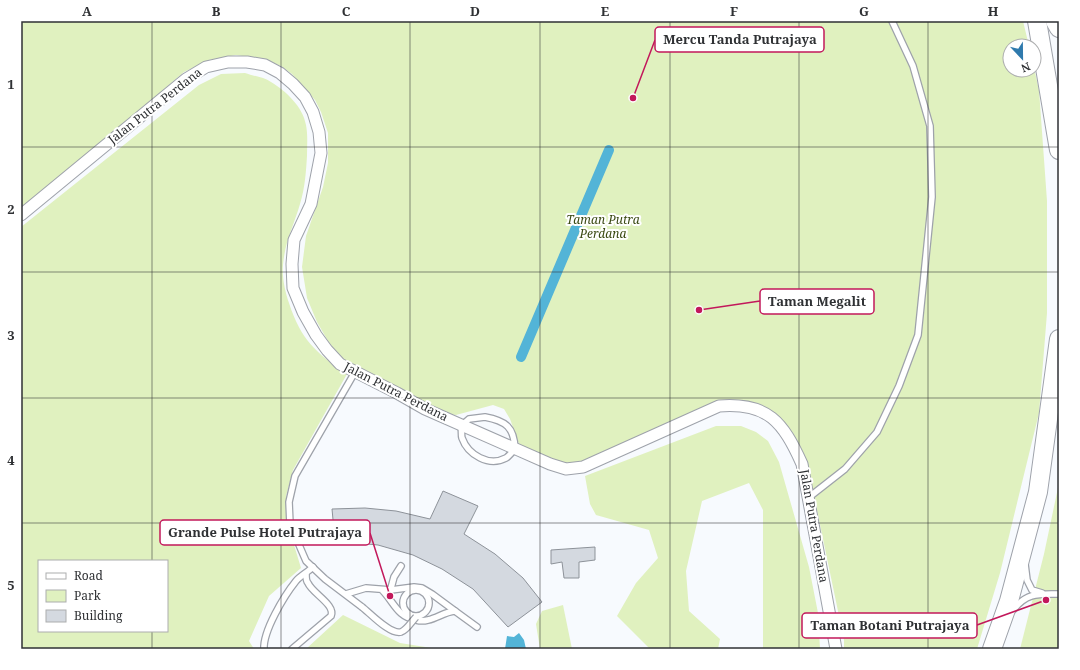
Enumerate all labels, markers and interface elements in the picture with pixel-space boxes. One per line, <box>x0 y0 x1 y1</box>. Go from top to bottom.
text: A <box>82 2 92 20</box>
text: B <box>212 2 221 20</box>
text: C <box>342 2 351 20</box>
text: D <box>470 2 480 20</box>
text: E <box>601 2 610 20</box>
text: F <box>730 2 738 20</box>
text: G <box>859 2 869 20</box>
text: H <box>988 2 999 20</box>
callout: Mercu Tanda Putrajaya <box>655 27 824 52</box>
text: Mercu Tanda Putrajaya <box>663 30 817 48</box>
north arrow <box>1002 38 1042 78</box>
text: N <box>1019 59 1033 76</box>
street label: Jalan Putra Perdana <box>103 63 205 148</box>
text: 1 <box>7 75 15 93</box>
text: 2 <box>7 200 15 218</box>
park label: Taman Putra Perdana <box>566 211 640 242</box>
callout: Taman Megalit <box>760 289 874 314</box>
text: Taman Megalit <box>768 292 866 310</box>
text: 3 <box>7 326 15 344</box>
street label: Jalan Putra Perdana <box>340 357 451 425</box>
text: 4 <box>7 451 15 469</box>
street label: Jalan Putra Perdana <box>796 467 833 584</box>
callout: Grande Pulse Hotel Putrajaya <box>160 520 370 545</box>
text: Grande Pulse Hotel Putrajaya <box>168 523 362 541</box>
legend <box>38 560 168 632</box>
text: Road <box>74 567 104 584</box>
text: 5 <box>7 576 15 594</box>
text: Park <box>74 587 102 604</box>
text: Building <box>74 607 123 624</box>
callout: Taman Botani Putrajaya <box>802 613 977 638</box>
text: Taman Botani Putrajaya <box>811 616 970 634</box>

